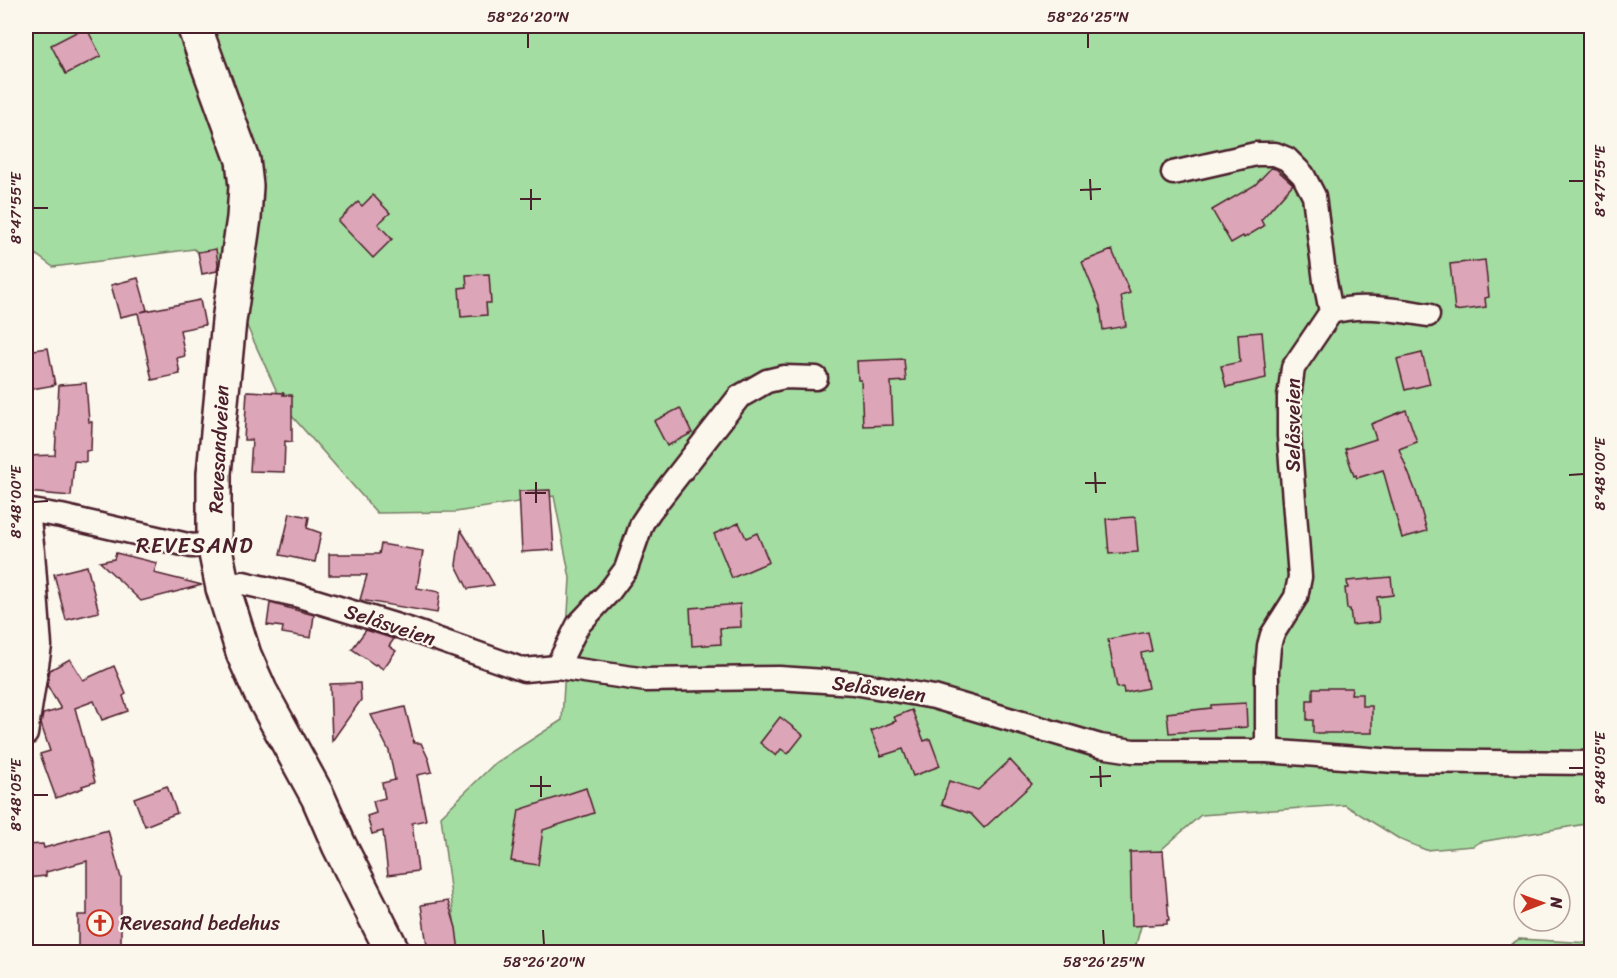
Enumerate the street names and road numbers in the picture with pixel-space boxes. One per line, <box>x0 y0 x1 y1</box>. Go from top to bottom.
street label: Selåsveien <box>1276 378 1311 472</box>
street label: Revesandveien <box>198 384 240 514</box>
street label: Selåsveien <box>340 594 440 656</box>
street label: Selåsveien <box>830 665 928 713</box>

